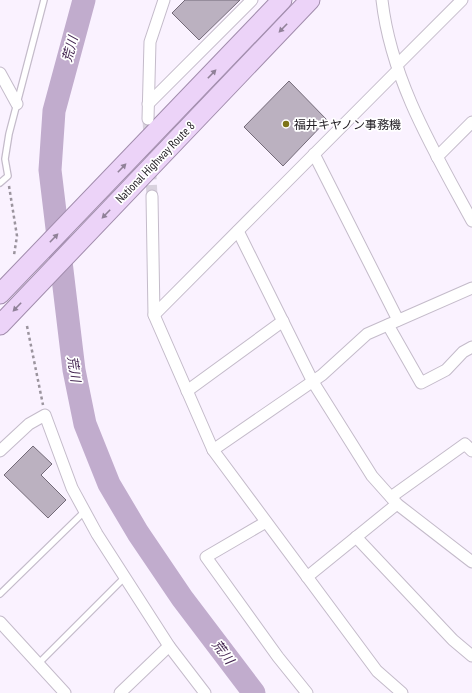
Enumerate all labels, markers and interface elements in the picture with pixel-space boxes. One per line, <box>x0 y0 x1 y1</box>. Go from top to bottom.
one-way arrow <box>278 23 288 33</box>
water label: 荒川 <box>58 32 82 64</box>
one-way arrow <box>207 69 217 79</box>
place label: 福井キヤノン事務機 <box>294 117 401 132</box>
street label: National Highway Route 8 <box>112 118 198 206</box>
marker: 福井キヤノン事務機 <box>281 119 291 129</box>
one-way arrow <box>117 163 127 173</box>
one-way arrow <box>101 209 111 219</box>
one-way arrow <box>49 233 59 243</box>
one-way arrow <box>13 302 22 311</box>
water label: 荒川 <box>64 355 85 385</box>
water label: 荒川 <box>208 636 239 669</box>

